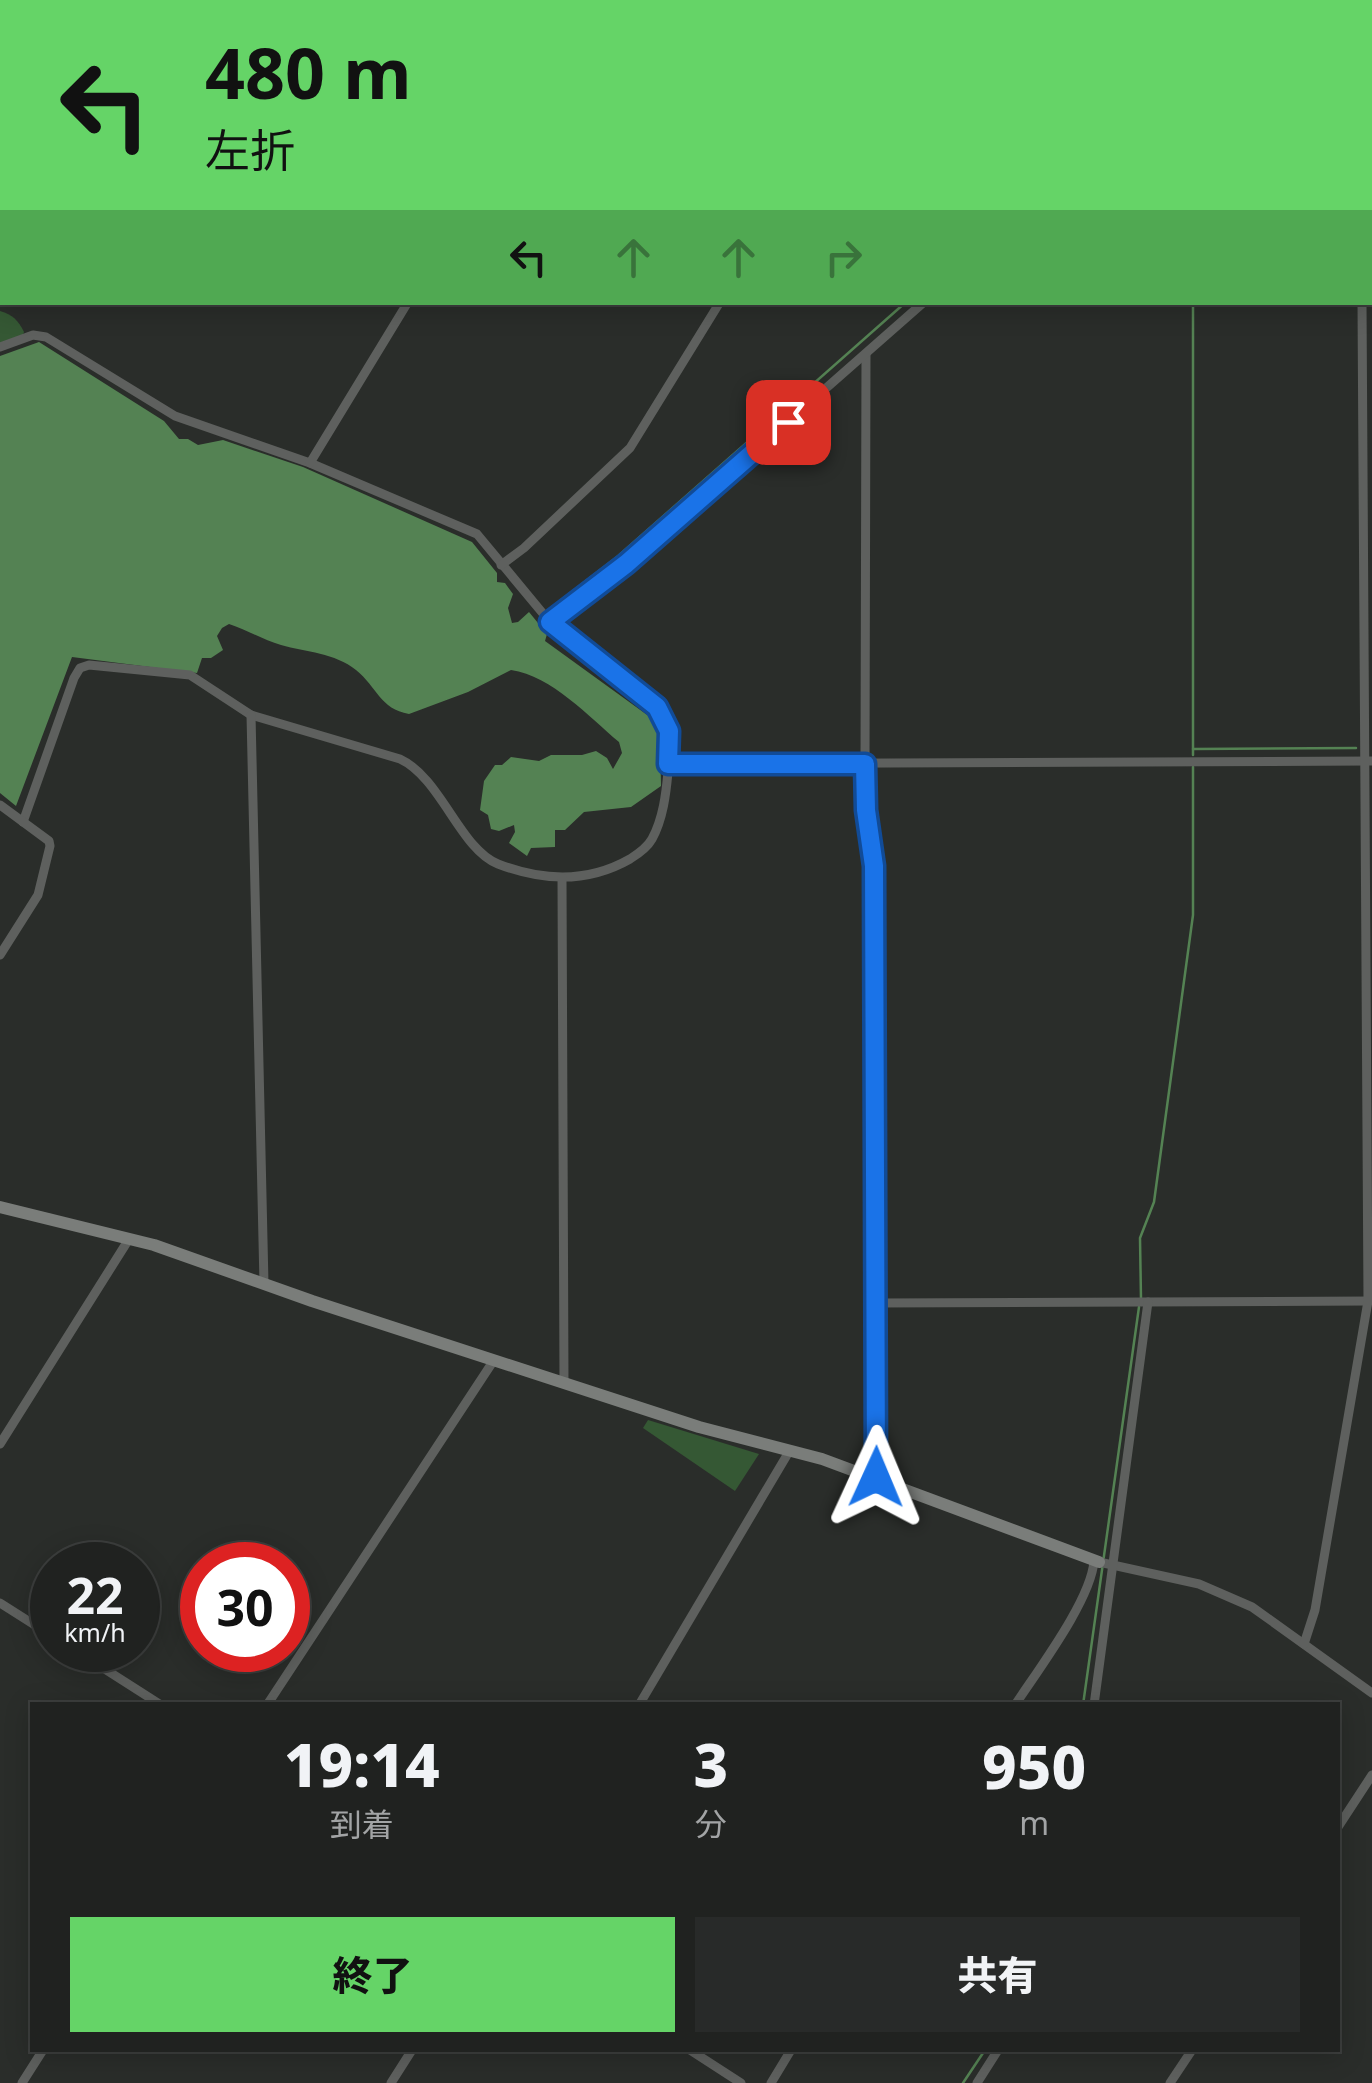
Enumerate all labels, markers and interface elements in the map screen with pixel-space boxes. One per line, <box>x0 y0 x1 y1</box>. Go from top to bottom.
text: 480 m <box>205 24 412 120</box>
icon: left <box>40 40 170 170</box>
text: 左折 <box>205 119 295 180</box>
icon: left <box>501 230 556 285</box>
icon: ahead <box>606 230 661 285</box>
icon: ahead <box>711 230 766 285</box>
icon: right <box>816 230 871 285</box>
pin <box>746 380 831 465</box>
icon: arrive <box>761 395 816 450</box>
position arrow <box>824 1425 928 1529</box>
speed limit sign: 30 <box>180 1542 310 1672</box>
text: 22 <box>66 1561 124 1629</box>
text: km/h <box>64 1615 126 1649</box>
text: 19:14 <box>284 1723 440 1805</box>
text: 3 <box>694 1723 728 1805</box>
text: 950 <box>982 1725 1086 1807</box>
text: m <box>1019 1801 1049 1844</box>
text: 到着 <box>330 1802 394 1845</box>
text: 分 <box>695 1802 727 1845</box>
button: 終了 <box>70 1917 675 2032</box>
button: 共有 <box>695 1917 1300 2032</box>

